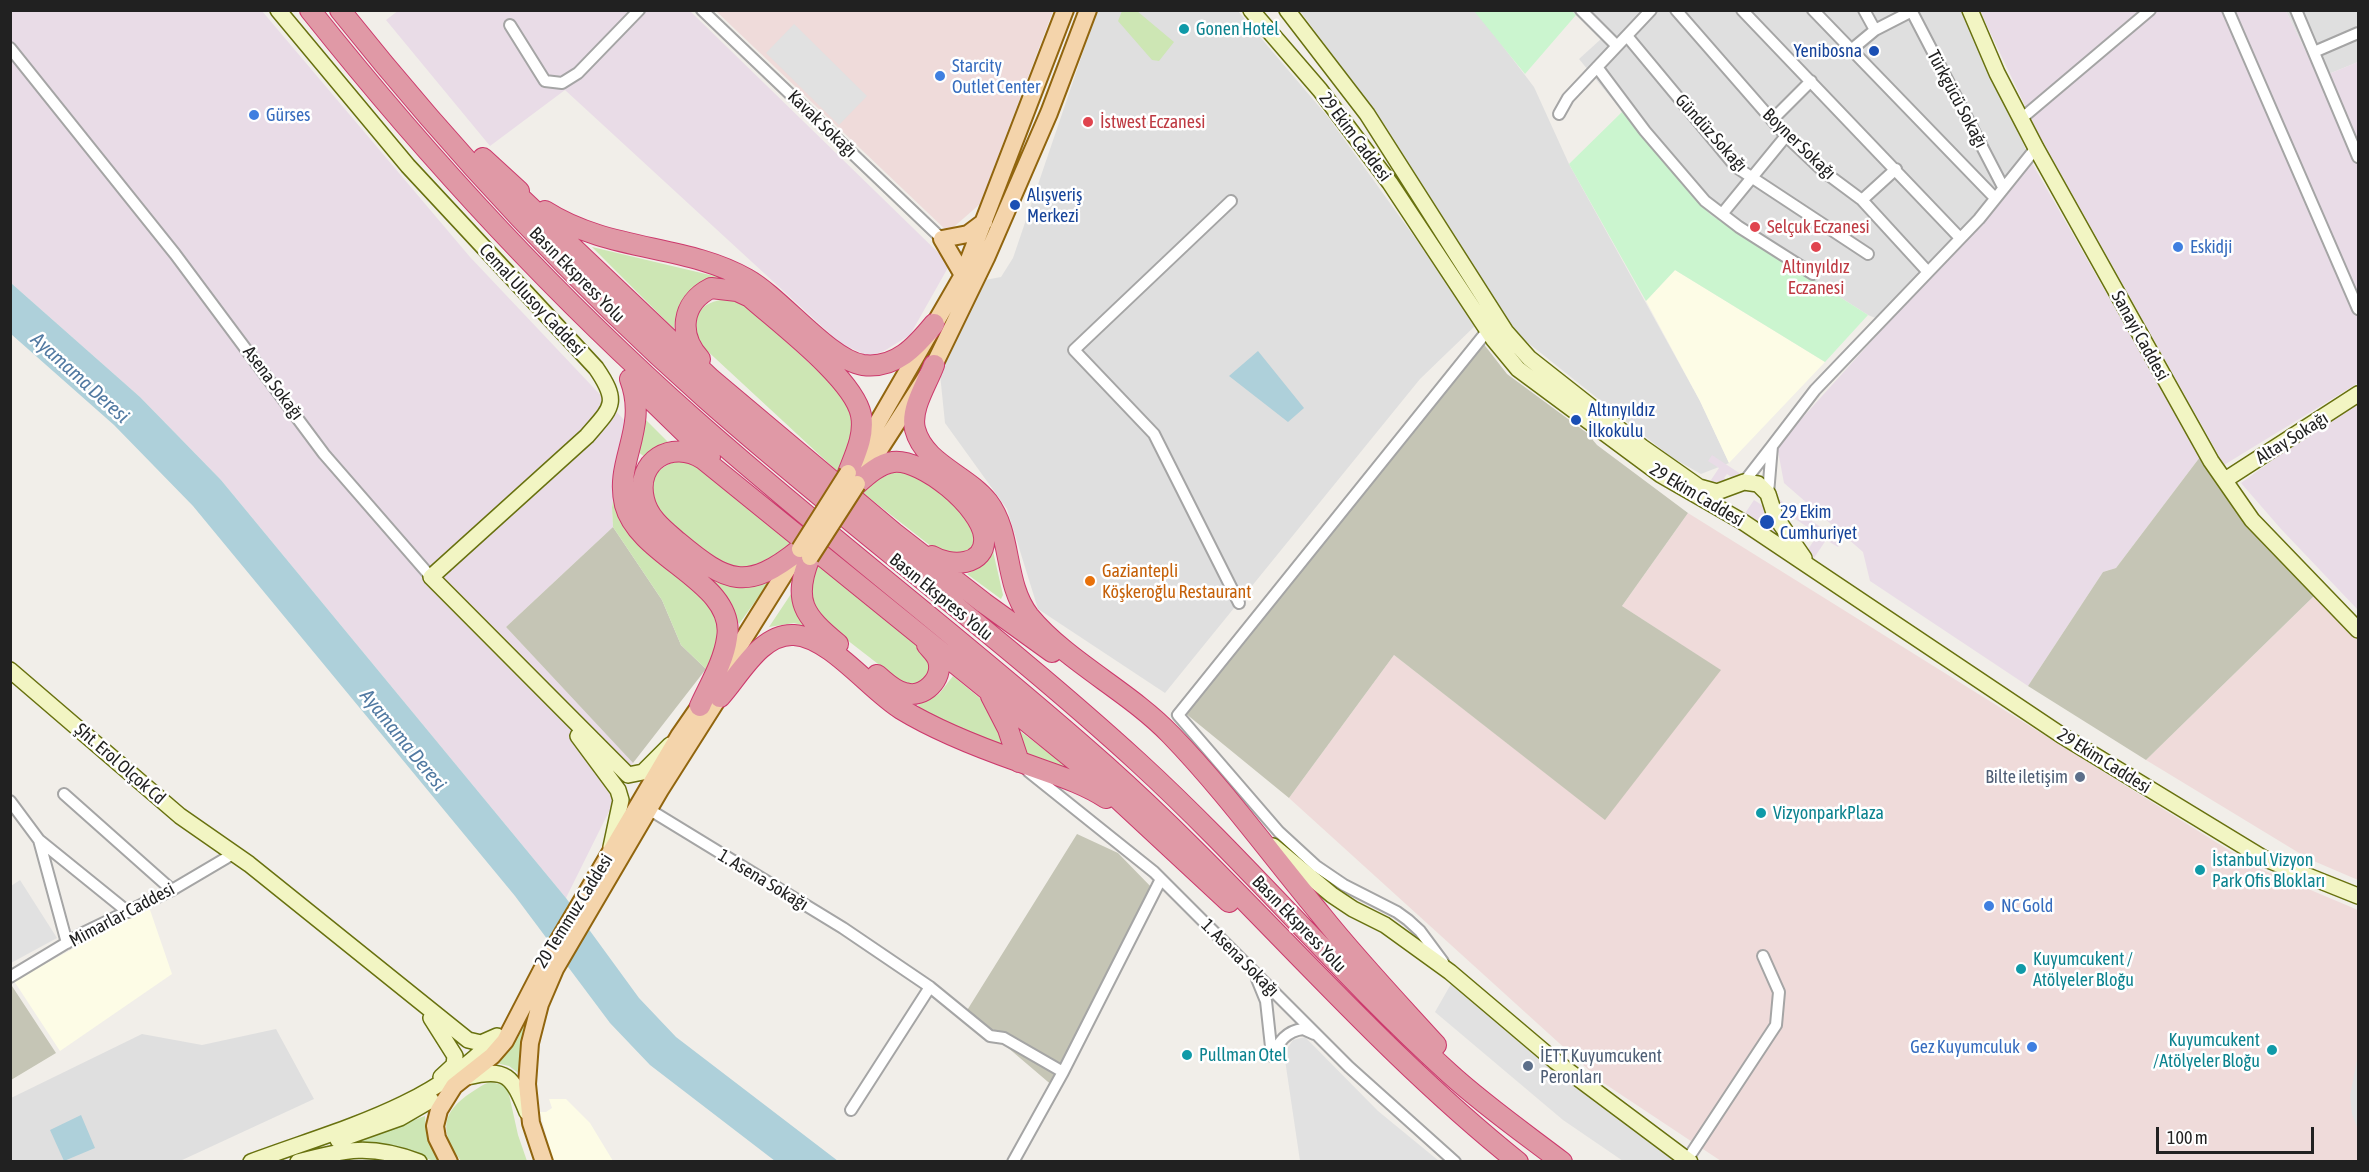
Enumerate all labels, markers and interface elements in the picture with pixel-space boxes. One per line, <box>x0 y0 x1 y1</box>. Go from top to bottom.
place label: Gonen Hotel <box>1196 18 1279 40</box>
marker: Gonen Hotel <box>1177 22 1191 36</box>
place label: Yenibosna <box>1794 40 1862 62</box>
marker: Yenibosna <box>1867 44 1881 58</box>
street label: Türkgücü Sokağı <box>1922 47 1992 151</box>
place label: Starcity Outlet Center <box>952 55 1040 98</box>
marker: Starcity Outlet Center <box>933 69 947 83</box>
street label: Kavak Sokağı <box>783 86 861 162</box>
street label: 29 Ekim Caddesi <box>1314 88 1396 186</box>
street label: Gündüz Sokağı <box>1670 90 1752 176</box>
place label: Gürses <box>266 104 310 126</box>
street label: Boyner Sokağı <box>1758 104 1840 184</box>
marker: Gürses <box>247 108 261 122</box>
place label: İstwest Eczanesi <box>1100 111 1205 133</box>
marker: İstwest Eczanesi <box>1081 115 1095 129</box>
place label: Alışveriş Merkezi <box>1027 184 1082 226</box>
marker: Alışveriş Merkezi <box>1008 198 1022 212</box>
place label: Selçuk Eczanesi <box>1767 216 1870 238</box>
marker: Selçuk Eczanesi <box>1748 220 1762 234</box>
street label: Basın Ekspress Yolu <box>525 223 629 327</box>
place label: Eskidji <box>2190 236 2232 258</box>
street label: Cemal Ulusoy Caddesi <box>474 239 590 361</box>
marker: Altınyıldız Eczanesi <box>1809 240 1823 254</box>
marker: Eskidji <box>2171 240 2185 254</box>
place label: Altınyıldız Eczanesi <box>1783 256 1849 298</box>
street label: Sanayi Caddesi <box>2106 287 2174 385</box>
water label: Ayamama Deresi <box>26 328 134 428</box>
street label: Asena Sokağı <box>238 342 308 424</box>
place label: Altınyıldız İlkokulu <box>1588 399 1655 442</box>
street label: Altay Sokağı <box>2252 407 2332 469</box>
marker: Altınyıldız İlkokulu <box>1569 413 1583 427</box>
street label: 29 Ekim Caddesi <box>1646 458 1748 532</box>
place label: 29 Ekim Cumhuriyet <box>1780 501 1857 544</box>
marker: 29 Ekim Cumhuriyet <box>1758 513 1776 531</box>
street label: Basın Ekspress Yolu <box>885 549 997 645</box>
place label: Gaziantepli Köşkeroğlu Restaurant <box>1102 560 1251 602</box>
marker: Gaziantepli Köşkeroğlu Restaurant <box>1083 574 1097 588</box>
water label: Ayamama Deresi <box>355 684 451 796</box>
street label: Şht. Erol Olçok Cd <box>70 719 170 809</box>
street label: 29 Ekim Caddesi <box>2053 724 2155 798</box>
place label: Bilte iletişim <box>1985 766 2068 788</box>
marker: Bilte iletişim <box>2073 770 2087 784</box>
place label: VizyonparkPlaza <box>1773 802 1884 824</box>
marker: VizyonparkPlaza <box>1754 806 1768 820</box>
street label: 1. Asena Sokağı <box>714 845 812 915</box>
place label: İstanbul Vizyon Park Ofis Blokları <box>2212 849 2325 892</box>
street label: 20 Temmuz Caddesi <box>530 850 618 972</box>
marker: İstanbul Vizyon Park Ofis Blokları <box>2193 863 2207 877</box>
street label: Basın Ekspress Yolu <box>1247 871 1351 977</box>
street label: Mimarlar Caddesi <box>66 878 178 952</box>
place label: NC Gold <box>2001 895 2053 917</box>
marker: NC Gold <box>1982 899 1996 913</box>
street label: 1. Asena Sokağı <box>1197 915 1283 1001</box>
place label: Kuyumcukent / Atölyeler Bloğu <box>2033 948 2134 990</box>
marker: Kuyumcukent / Atölyeler Bloğu <box>2014 962 2028 976</box>
place label: Kuyumcukent /Atölyeler Bloğu <box>2153 1029 2260 1072</box>
place label: Gez Kuyumculuk <box>1910 1036 2020 1058</box>
marker: Gez Kuyumculuk <box>2025 1040 2039 1054</box>
marker: Kuyumcukent /Atölyeler Bloğu <box>2265 1043 2279 1057</box>
place label: Pullman Otel <box>1199 1044 1287 1066</box>
place label: İETT Kuyumcukent Peronları <box>1540 1045 1662 1088</box>
marker: Pullman Otel <box>1180 1048 1194 1062</box>
marker: İETT Kuyumcukent Peronları <box>1521 1059 1535 1073</box>
scale bar <box>2159 1115 2316 1153</box>
text: 100 m <box>2167 1127 2208 1148</box>

